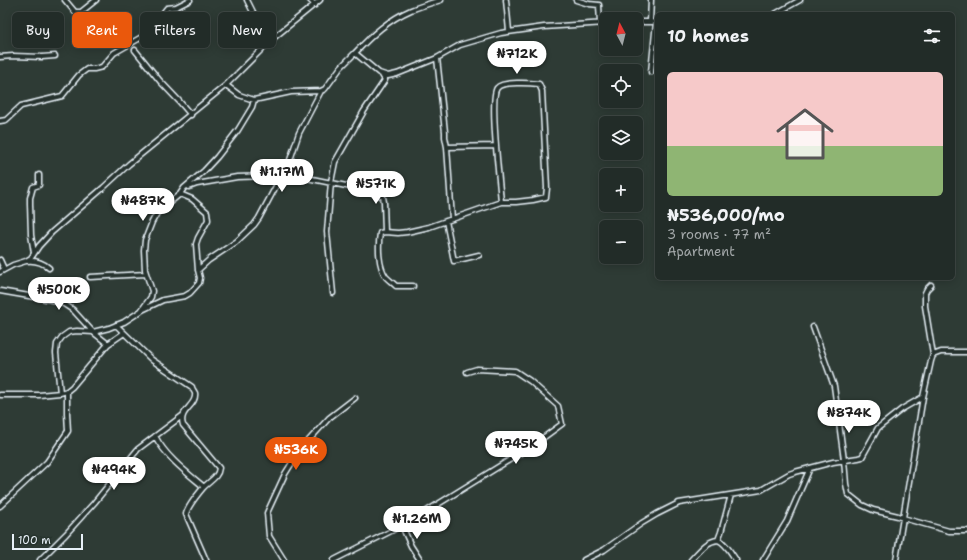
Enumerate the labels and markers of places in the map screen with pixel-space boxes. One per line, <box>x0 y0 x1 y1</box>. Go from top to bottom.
pin: ₦712K <box>489 41 545 75</box>
pin: ₦1.17M <box>249 159 315 193</box>
pin: ₦571K <box>348 171 404 205</box>
pin: ₦487K <box>115 188 171 222</box>
pin: ₦500K <box>31 277 87 311</box>
pin: ₦874K <box>821 400 877 434</box>
pin: ₦745K <box>488 431 544 465</box>
pin: ₦536K <box>268 437 324 471</box>
pin: ₦494K <box>86 457 142 491</box>
pin: ₦1.26M <box>384 506 450 540</box>

